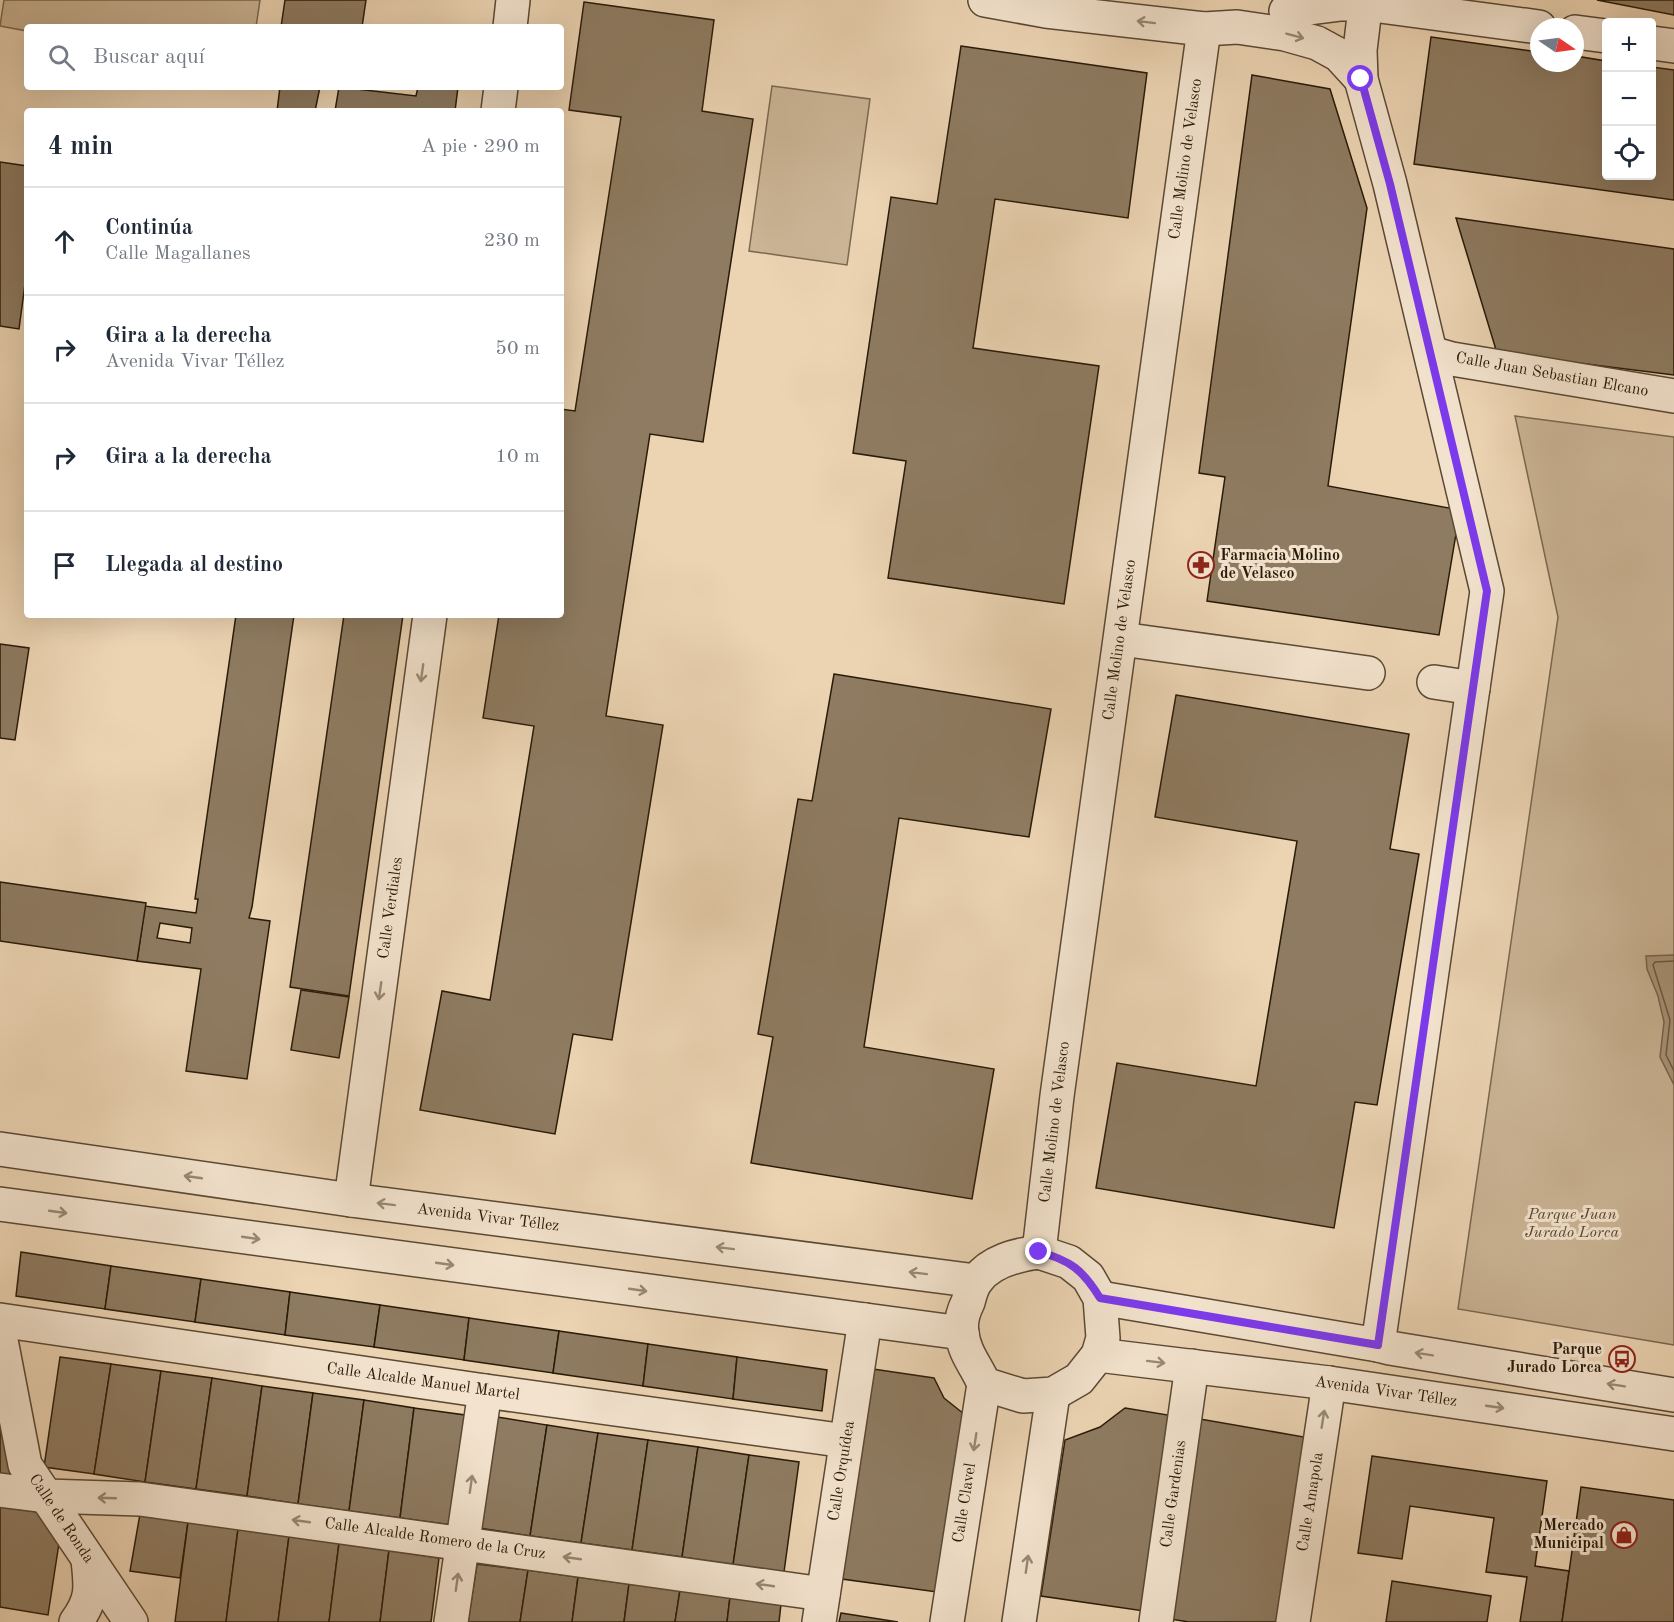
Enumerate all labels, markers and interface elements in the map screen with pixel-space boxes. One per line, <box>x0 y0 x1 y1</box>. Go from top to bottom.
one-way arrow <box>1136 16 1156 27</box>
north arrow <box>1530 18 1584 72</box>
map controls <box>1602 18 1656 180</box>
button: + <box>1602 18 1656 72</box>
search box <box>24 24 564 90</box>
one-way arrow <box>1285 31 1304 43</box>
icon: search <box>45 41 78 74</box>
text: Buscar aquí <box>93 46 205 68</box>
route start <box>1347 65 1373 91</box>
button: − <box>1602 72 1656 126</box>
street label: Calle Molino de Velasco <box>1167 77 1205 241</box>
button: locate <box>1602 126 1656 180</box>
text: 4 min <box>48 134 113 160</box>
text: A pie · 290 m <box>421 137 540 157</box>
text: Continúa <box>105 217 193 239</box>
icon: ahead <box>48 225 81 258</box>
text: 230 m <box>484 231 540 251</box>
text: Calle Magallanes <box>105 244 251 264</box>
text: Gira a la derecha <box>105 325 272 347</box>
icon: right <box>48 333 81 366</box>
text: 50 m <box>495 339 540 359</box>
street label: Calle Juan Sebastian Elcano <box>1454 350 1650 400</box>
text: Avenida Vivar Téllez <box>105 352 284 372</box>
icon: right <box>48 441 81 474</box>
text: Gira a la derecha <box>105 446 272 468</box>
text: 10 m <box>495 447 540 467</box>
place label: Farmacia Molino de Velasco <box>1220 548 1340 582</box>
icon: arrive <box>48 549 81 582</box>
pharmacy icon: Farmacia Molino de Velasco <box>1186 550 1216 580</box>
text: Llegada al destino <box>105 554 283 576</box>
street label: Calle Molino de Velasco <box>1101 558 1139 722</box>
one-way arrow <box>417 663 428 682</box>
street label: Calle Verdiales <box>376 856 406 960</box>
one-way arrow <box>374 981 385 1001</box>
street label: Calle Molino de Velasco <box>1037 1040 1073 1204</box>
one-way arrow <box>183 1172 203 1183</box>
one-way arrow <box>376 1199 396 1210</box>
street label: Avenida Vivar Téllez <box>416 1201 560 1235</box>
one-way arrow <box>48 1207 67 1218</box>
park label: Parque Juan Jurado Lorca <box>1525 1207 1619 1241</box>
one-way arrow <box>241 1233 261 1244</box>
route end <box>1025 1238 1051 1264</box>
one-way arrow <box>715 1243 735 1254</box>
one-way arrow <box>434 1259 454 1270</box>
one-way arrow <box>909 1268 929 1279</box>
one-way arrow <box>627 1285 647 1296</box>
place label: Parque Jurado Lorca <box>1507 1342 1602 1376</box>
bus stop icon: Parque Jurado Lorca <box>1607 1344 1637 1374</box>
one-way arrow <box>1414 1348 1434 1359</box>
one-way arrow <box>1145 1357 1165 1368</box>
street label: Calle Alcalde Manuel Martel <box>325 1361 521 1403</box>
street label: Avenida Vivar Téllez <box>1314 1374 1458 1410</box>
one-way arrow <box>1607 1379 1627 1390</box>
one-way arrow <box>1484 1402 1504 1413</box>
one-way arrow <box>1318 1409 1329 1429</box>
street label: Calle Orquídea <box>826 1420 858 1522</box>
one-way arrow <box>969 1432 980 1451</box>
street label: Calle Gardenias <box>1159 1439 1189 1549</box>
street label: Calle Amapola <box>1295 1451 1327 1553</box>
street label: Calle Clavel <box>951 1462 979 1544</box>
street label: Calle de Ronda <box>25 1472 97 1566</box>
one-way arrow <box>466 1475 477 1495</box>
one-way arrow <box>98 1492 118 1504</box>
one-way arrow <box>292 1515 311 1526</box>
street label: Calle Alcalde Romero de la Cruz <box>323 1516 547 1562</box>
place label: Mercado Municipal <box>1533 1518 1604 1552</box>
shop icon: Mercado Municipal <box>1609 1520 1639 1550</box>
one-way arrow <box>562 1552 582 1563</box>
one-way arrow <box>1022 1555 1033 1575</box>
one-way arrow <box>452 1573 463 1593</box>
one-way arrow <box>755 1580 775 1591</box>

